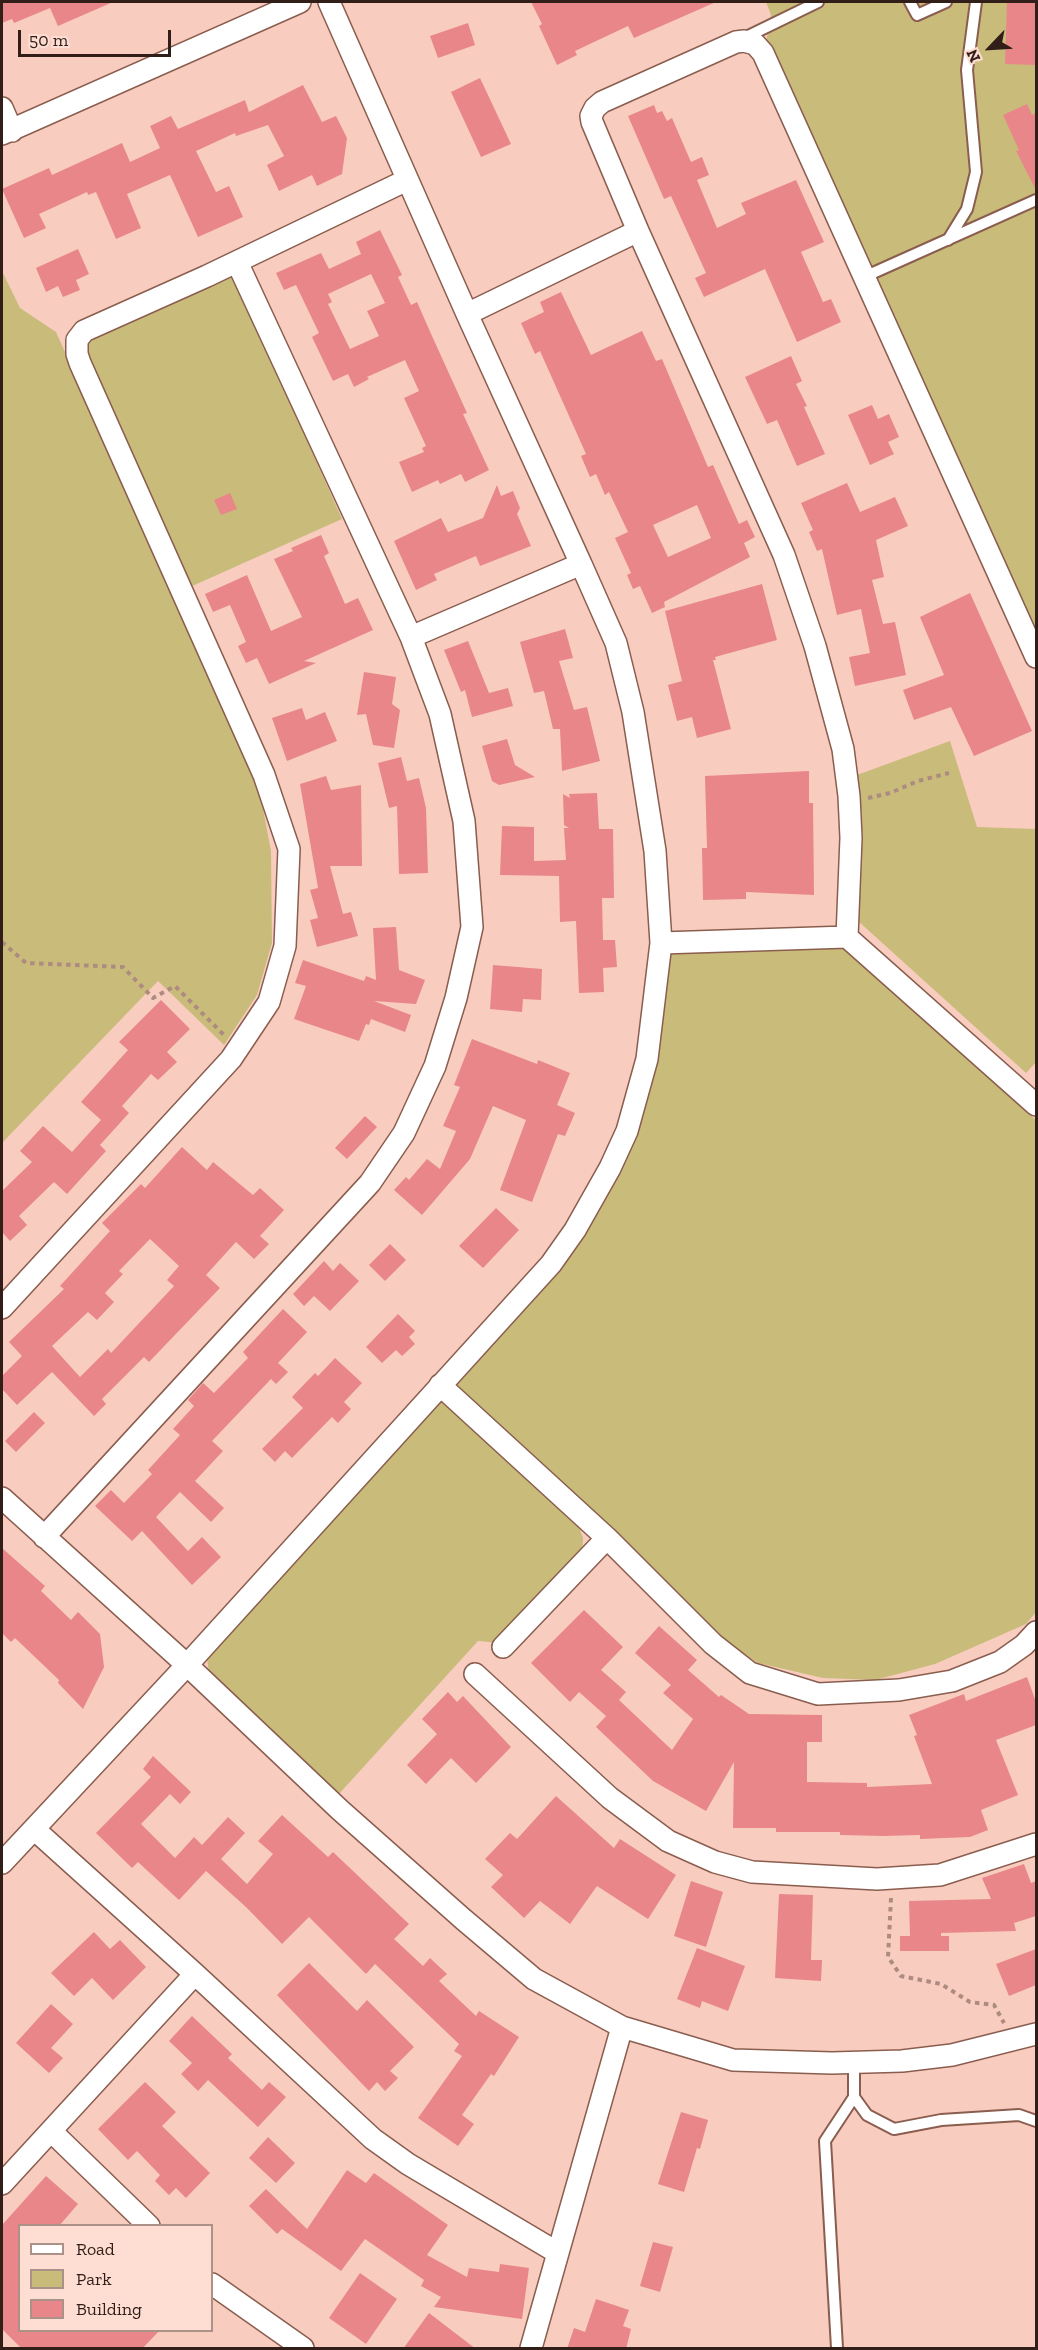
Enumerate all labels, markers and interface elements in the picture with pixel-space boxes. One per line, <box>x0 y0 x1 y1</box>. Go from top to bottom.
scale bar <box>21 18 174 56</box>
north arrow <box>960 18 1020 78</box>
text: 50 m <box>29 29 68 51</box>
text: N <box>962 46 984 65</box>
legend <box>18 2224 213 2332</box>
text: Road <box>76 2238 115 2260</box>
text: Park <box>76 2268 112 2290</box>
text: Building <box>76 2298 142 2320</box>

